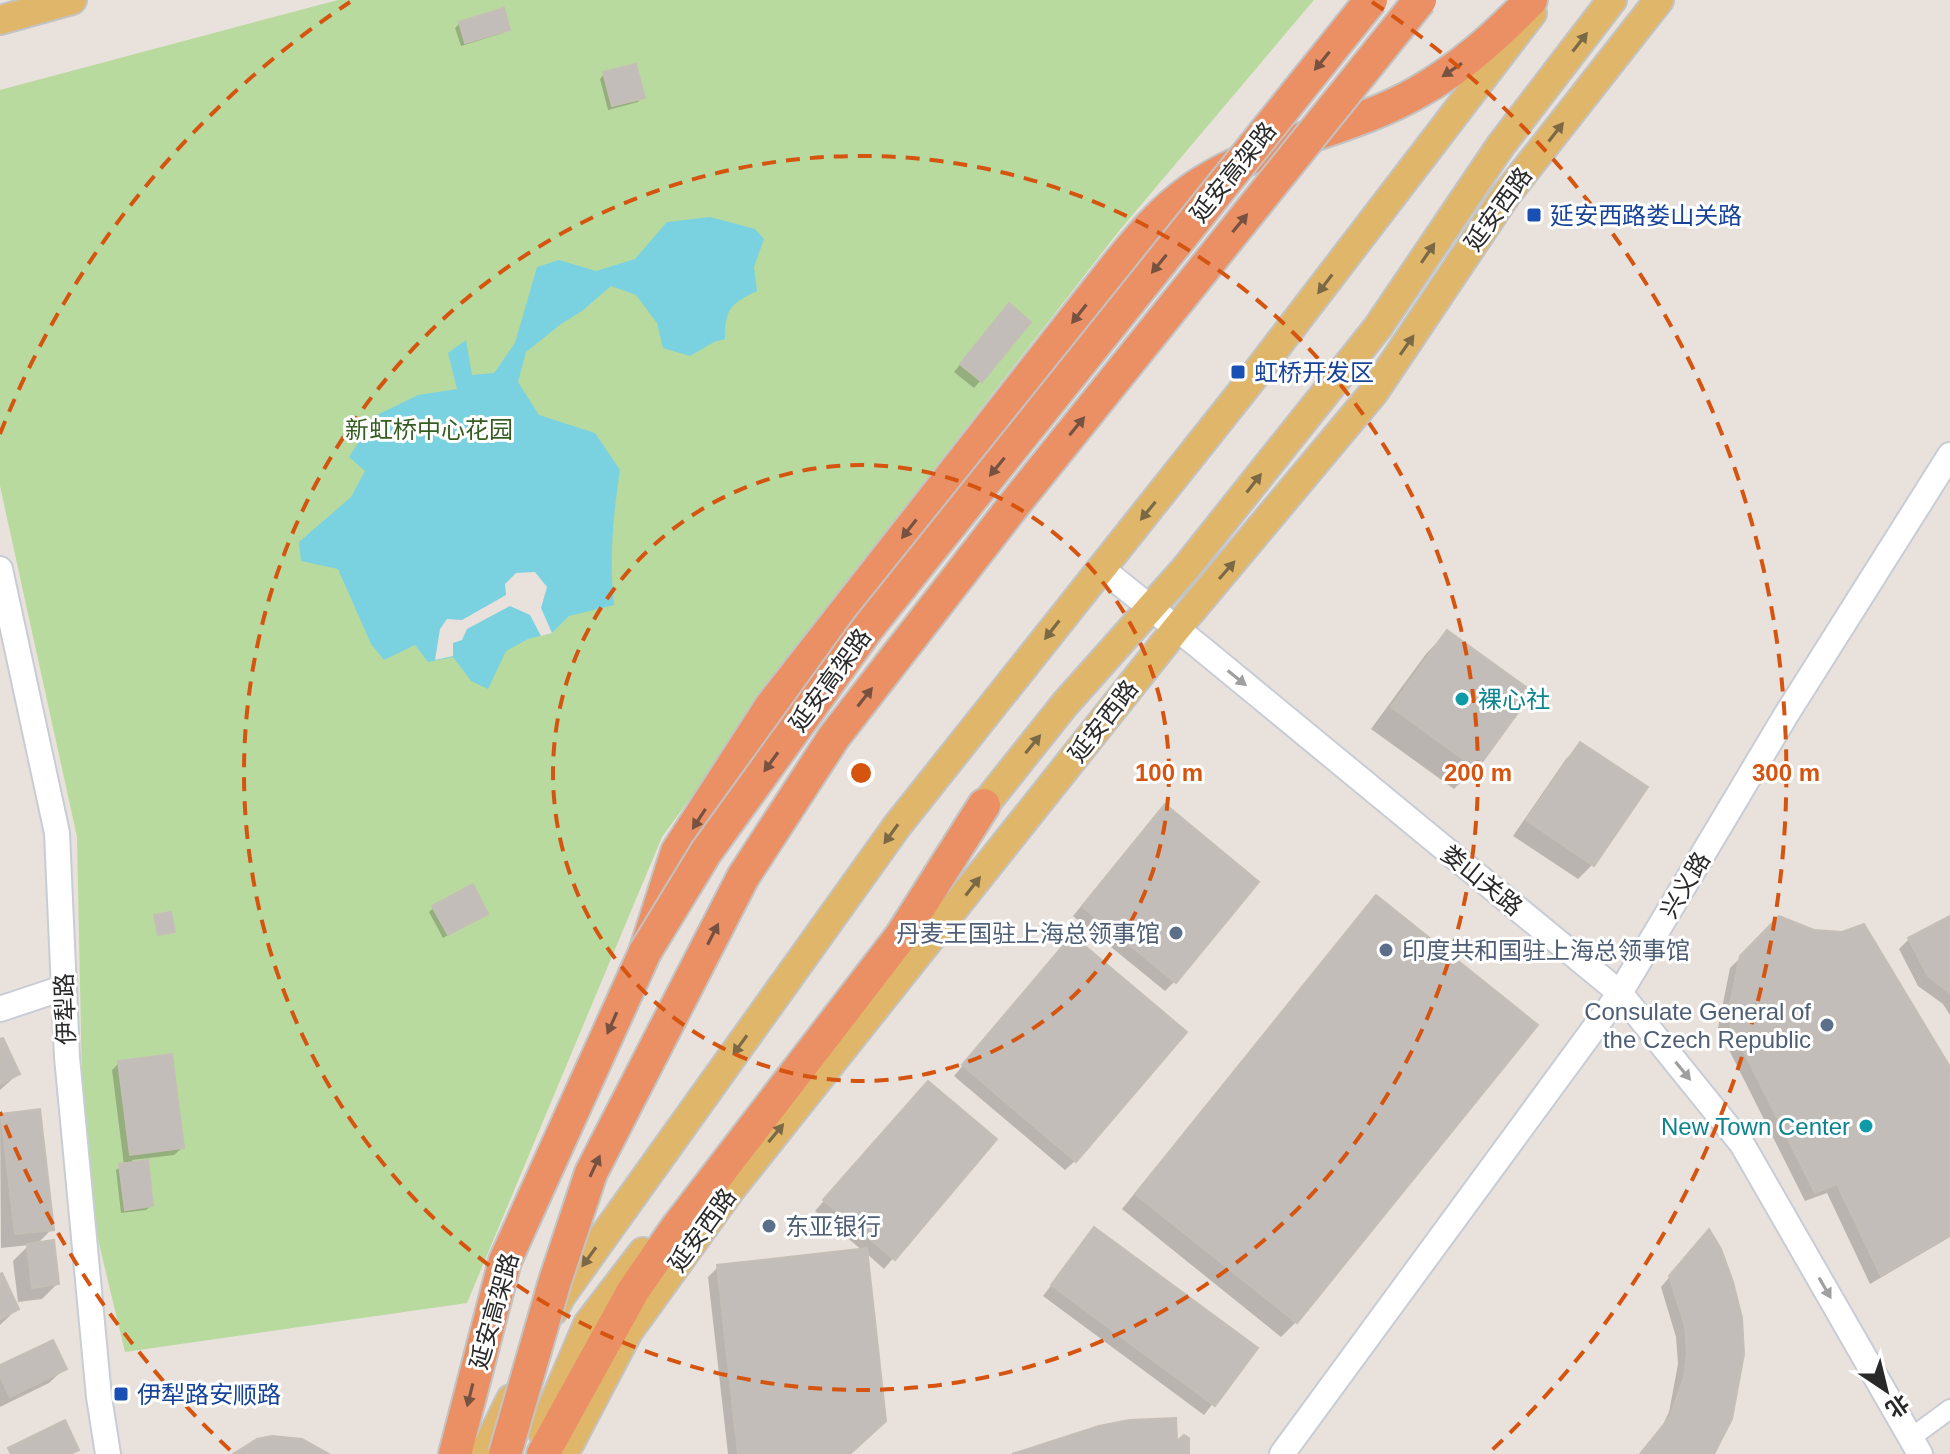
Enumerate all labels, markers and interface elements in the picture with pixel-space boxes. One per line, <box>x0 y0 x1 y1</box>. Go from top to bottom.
one-way arrow <box>1571 32 1587 52</box>
one-way arrow <box>1314 51 1331 71</box>
one-way arrow <box>1441 62 1462 77</box>
street label: 延安高架路 <box>1185 117 1281 227</box>
one-way arrow <box>1547 122 1563 142</box>
street label: 延安西路 <box>1459 162 1537 256</box>
place label: 延安西路娄山关路 <box>1550 202 1742 229</box>
marker: 延安西路娄山关路 <box>1525 206 1543 224</box>
one-way arrow <box>1232 213 1248 233</box>
one-way arrow <box>1420 242 1434 264</box>
one-way arrow <box>1152 254 1168 274</box>
one-way arrow <box>1317 274 1333 294</box>
one-way arrow <box>1071 304 1088 324</box>
one-way arrow <box>1399 335 1414 356</box>
place label: 虹桥开发区 <box>1254 359 1374 386</box>
marker: 虹桥开发区 <box>1229 363 1247 381</box>
park label: 新虹桥中心花园 <box>345 416 513 443</box>
one-way arrow <box>1069 416 1085 436</box>
one-way arrow <box>988 456 1005 477</box>
one-way arrow <box>1245 473 1262 493</box>
one-way arrow <box>1139 501 1156 522</box>
one-way arrow <box>901 519 918 539</box>
one-way arrow <box>1218 560 1235 580</box>
one-way arrow <box>1045 620 1061 640</box>
street label: 延安高架路 <box>784 624 876 736</box>
one-way arrow <box>1227 669 1247 686</box>
street label: 延安西路 <box>1063 675 1143 767</box>
one-way arrow <box>857 686 873 707</box>
place label: 裸心社 <box>1478 686 1550 713</box>
marker: 裸心社 <box>1453 690 1471 708</box>
one-way arrow <box>1024 734 1041 754</box>
one-way arrow <box>763 751 779 773</box>
centre of rings <box>847 759 875 787</box>
text: 100 m <box>1135 759 1203 786</box>
text: 200 m <box>1444 759 1512 786</box>
text: 300 m <box>1752 759 1820 786</box>
one-way arrow <box>692 808 706 830</box>
one-way arrow <box>883 823 899 845</box>
street label: 娄山关路 <box>1436 839 1528 921</box>
street label: 兴义路 <box>1655 847 1715 923</box>
one-way arrow <box>964 875 981 896</box>
place label: 丹麦王国驻上海总领事馆 <box>896 920 1160 947</box>
one-way arrow <box>707 923 720 946</box>
marker: 丹麦王国驻上海总领事馆 <box>1167 924 1185 942</box>
place label: 印度共和国驻上海总领事馆 <box>1402 937 1690 964</box>
marker: 印度共和国驻上海总领事馆 <box>1377 941 1395 959</box>
street label: 伊犁路 <box>50 973 80 1045</box>
place label: Consulate General of the Czech Republic <box>1584 998 1811 1053</box>
one-way arrow <box>606 1011 619 1035</box>
marker: Consulate General of the Czech Republic <box>1818 1016 1836 1034</box>
one-way arrow <box>733 1035 748 1056</box>
one-way arrow <box>1674 1061 1691 1081</box>
place label: New Town Center <box>1661 1113 1850 1140</box>
marker: New Town Center <box>1857 1117 1875 1135</box>
one-way arrow <box>767 1123 784 1143</box>
one-way arrow <box>588 1154 602 1177</box>
street label: 延安西路 <box>663 1183 741 1277</box>
place label: 东亚银行 <box>785 1213 881 1240</box>
marker: 东亚银行 <box>760 1217 778 1235</box>
one-way arrow <box>581 1246 597 1268</box>
street label: 延安高架路 <box>464 1250 524 1372</box>
one-way arrow <box>1818 1277 1832 1299</box>
north arrow <box>1846 1350 1926 1430</box>
place label: 伊犁路安顺路 <box>137 1381 281 1408</box>
one-way arrow <box>463 1383 475 1408</box>
marker: 伊犁路安顺路 <box>112 1385 130 1403</box>
text: 北 <box>1881 1389 1913 1423</box>

